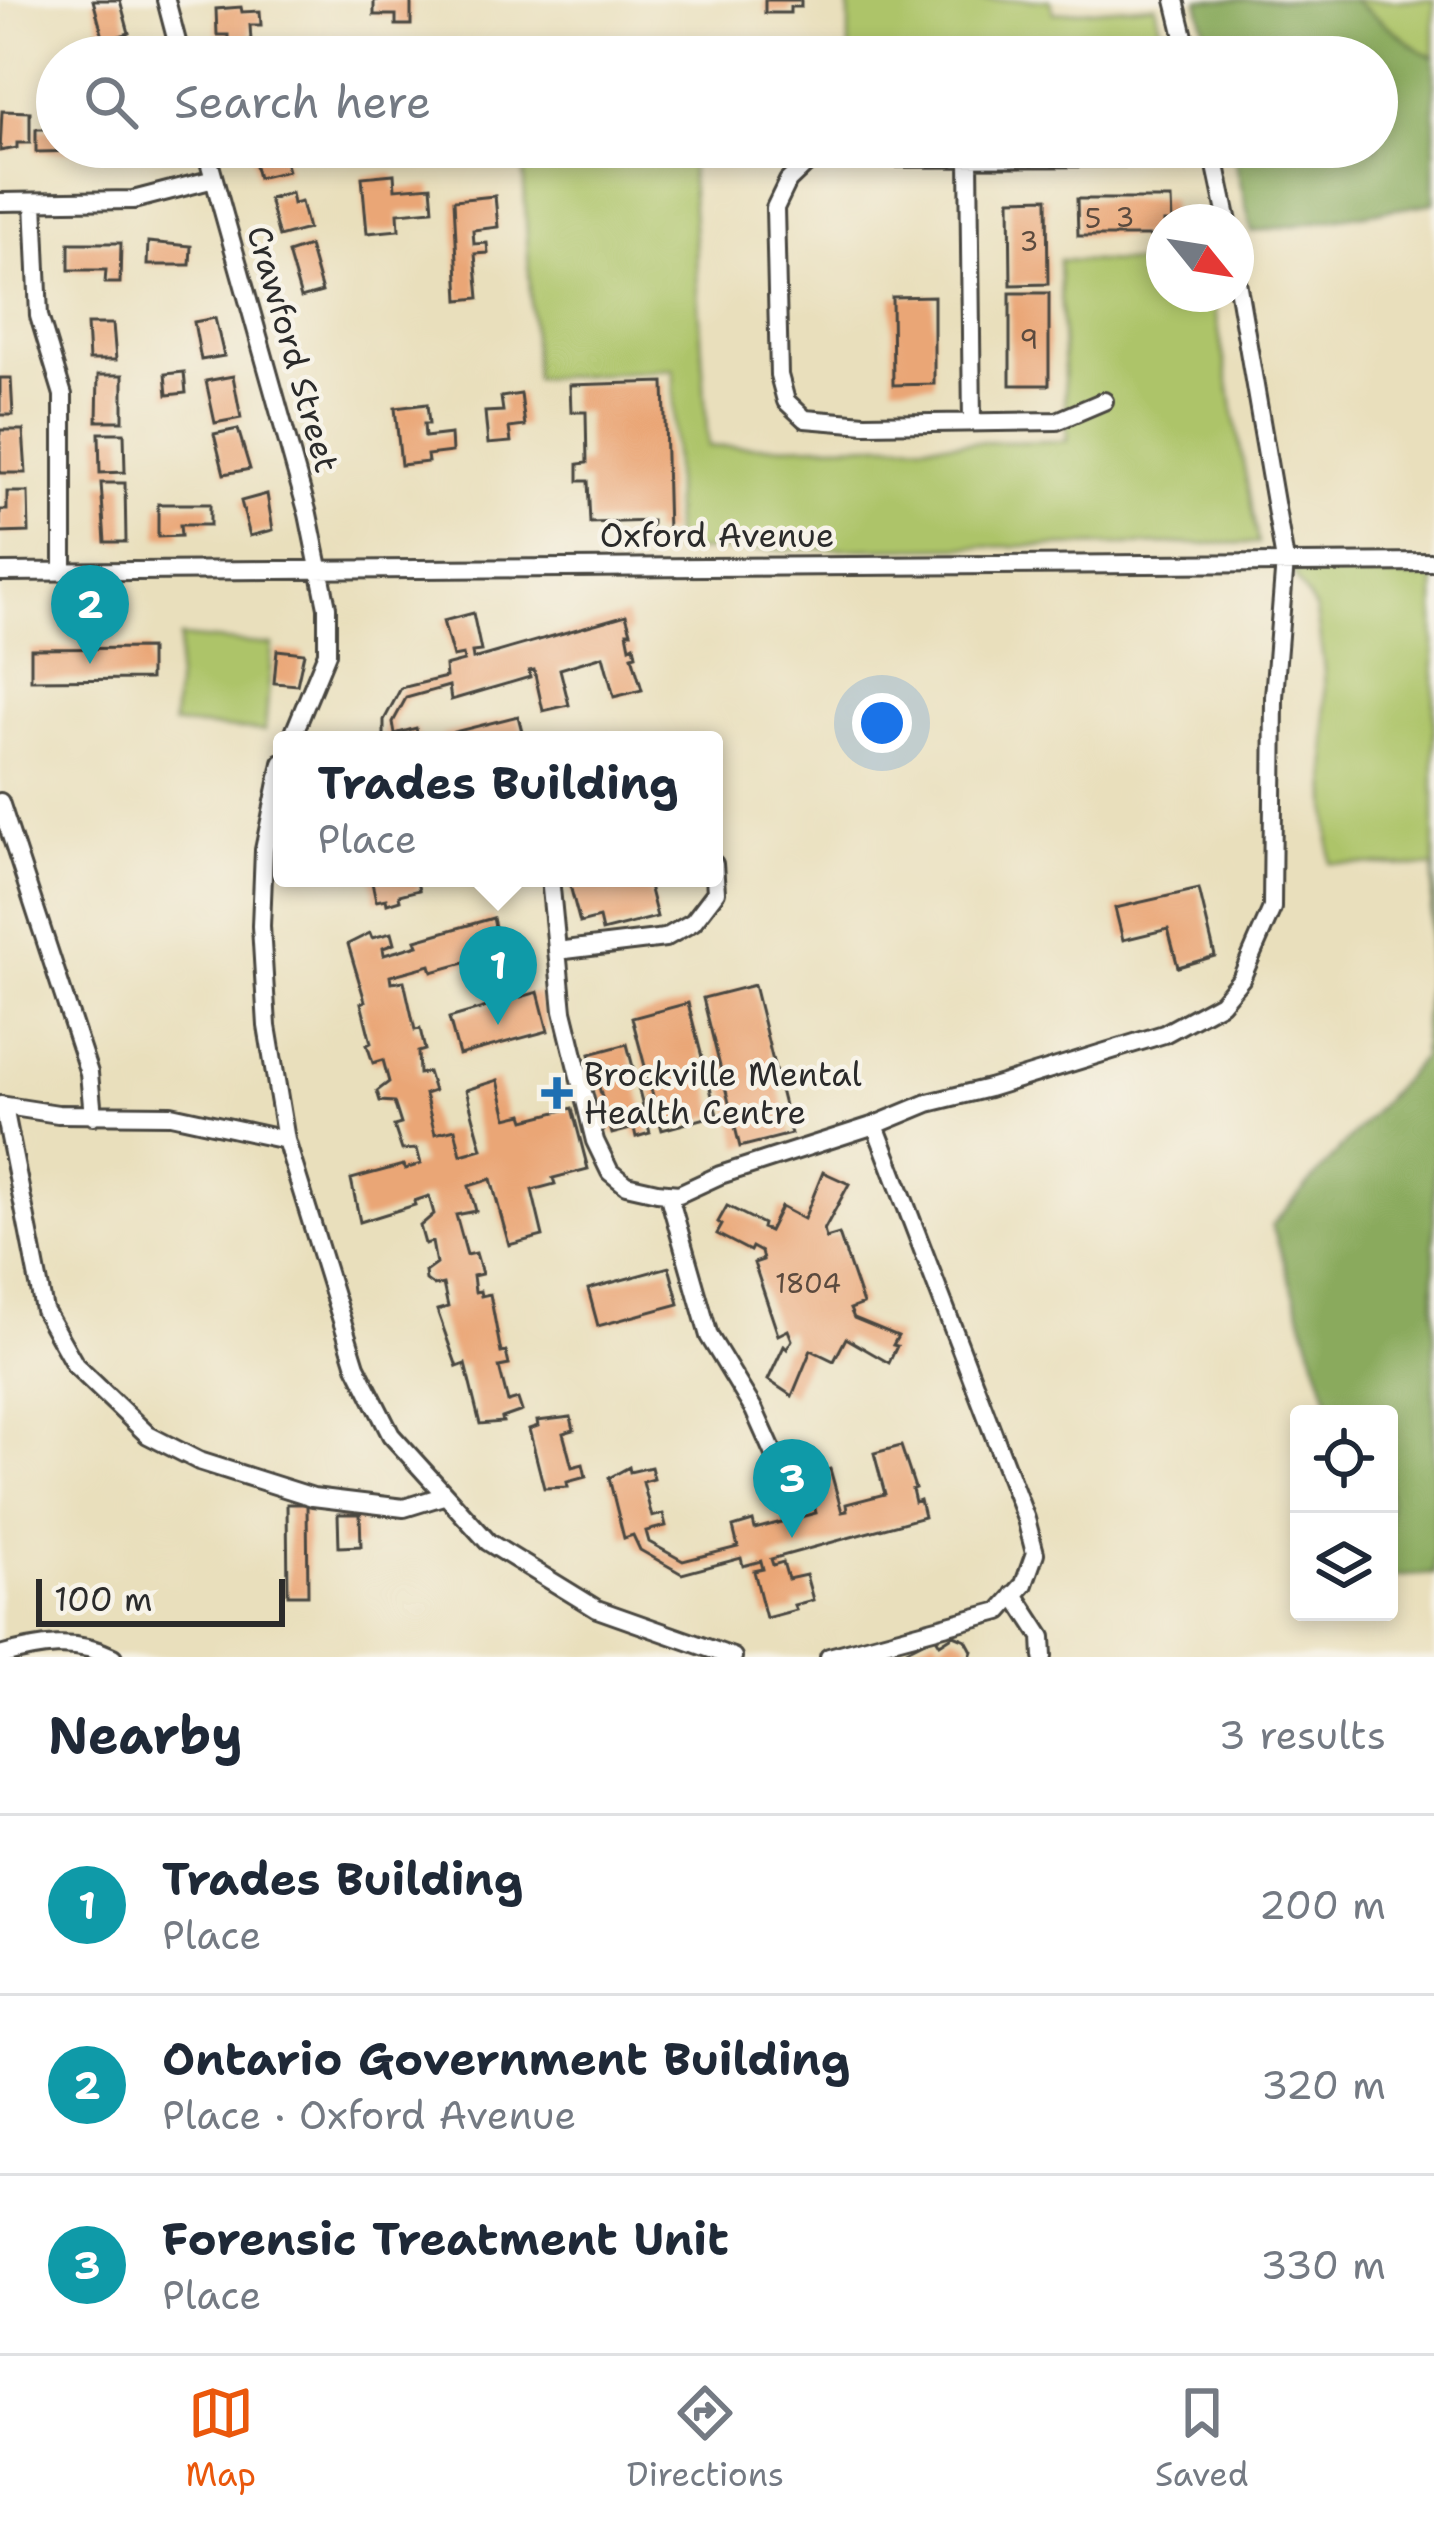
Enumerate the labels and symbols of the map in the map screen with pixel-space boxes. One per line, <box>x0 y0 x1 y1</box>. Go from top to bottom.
house number: 3 <box>1116 199 1134 236</box>
house number: 5 <box>1085 200 1101 237</box>
north arrow <box>1146 204 1254 312</box>
street label: Crawford Street <box>236 220 350 478</box>
house number: 3 <box>1020 223 1038 260</box>
house number: 9 <box>1020 321 1038 358</box>
street label: Oxford Avenue <box>600 513 834 558</box>
pin: 2 <box>51 565 129 664</box>
your location <box>852 693 912 753</box>
pin: 1 <box>459 926 537 1025</box>
place label: Brockville Mental Health Centre <box>584 1052 862 1135</box>
marker: Brockville Mental Health Centre <box>541 1077 573 1109</box>
house number: 1804 <box>775 1265 841 1302</box>
pin: 3 <box>753 1439 831 1538</box>
scale bar <box>36 1573 285 1626</box>

